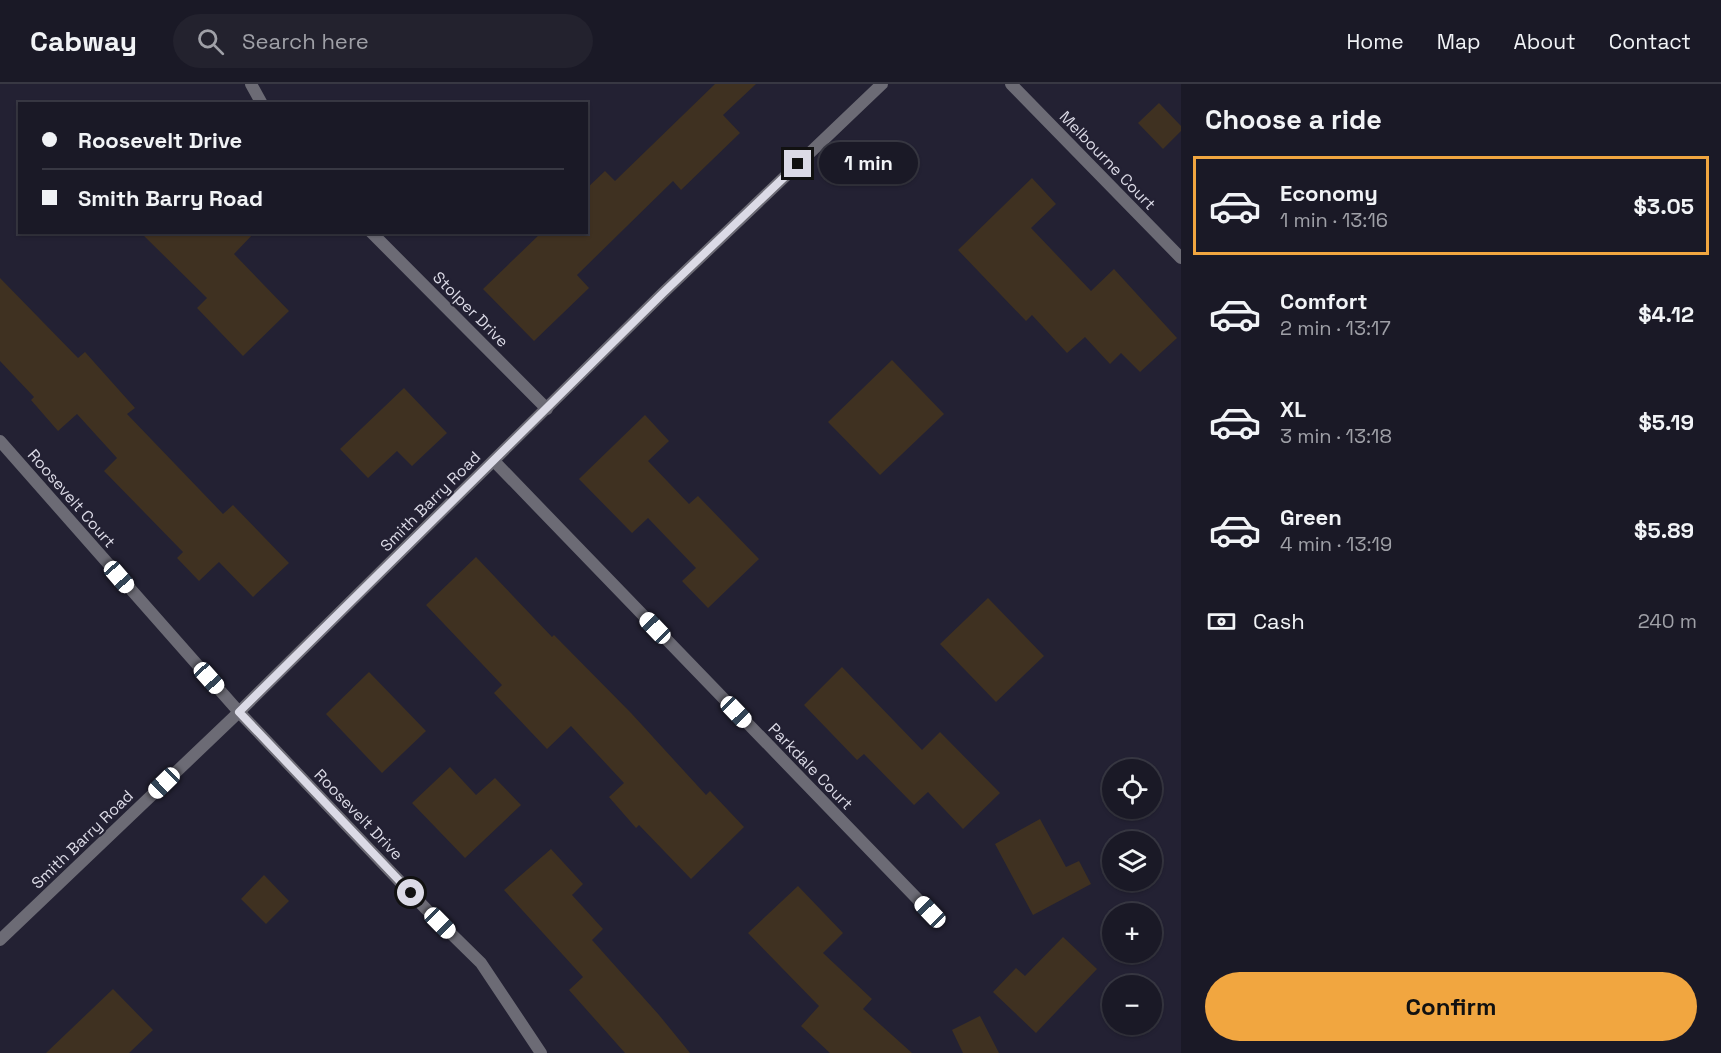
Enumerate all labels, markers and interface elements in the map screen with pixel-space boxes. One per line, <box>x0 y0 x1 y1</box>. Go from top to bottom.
search box <box>173 14 593 68</box>
text: Cabway <box>30 23 137 59</box>
icon: search <box>194 25 227 58</box>
text: Search here <box>242 27 369 55</box>
text: Home <box>1346 28 1404 55</box>
text: Map <box>1437 28 1481 55</box>
text: About <box>1514 28 1576 55</box>
text: Contact <box>1609 28 1691 55</box>
text: Choose a ride <box>1205 102 1382 137</box>
street label: Melbourne Court <box>1055 106 1160 214</box>
text: Roosevelt Drive <box>78 126 242 154</box>
callout: 1 min <box>819 143 918 185</box>
route end <box>784 150 811 177</box>
text: 1 min <box>844 150 893 176</box>
icon: car <box>1208 179 1262 233</box>
text: Economy <box>1280 179 1378 207</box>
text: Smith Barry Road <box>78 184 263 212</box>
text: $3.05 <box>1634 192 1694 220</box>
text: 1 min · 13:16 <box>1280 207 1388 233</box>
street label: Stolper Drive <box>428 267 513 352</box>
icon: car <box>1208 287 1262 341</box>
text: Comfort <box>1280 287 1368 315</box>
text: $4.12 <box>1638 300 1694 328</box>
text: 2 min · 13:17 <box>1280 315 1391 341</box>
icon: car <box>1208 395 1262 449</box>
text: XL <box>1280 395 1306 423</box>
text: $5.19 <box>1639 408 1694 436</box>
text: 3 min · 13:18 <box>1280 423 1392 449</box>
street label: Roosevelt Court <box>23 445 120 552</box>
street label: Smith Barry Road <box>376 447 485 556</box>
icon: car <box>1208 503 1262 557</box>
text: Green <box>1280 503 1342 531</box>
text: $5.89 <box>1634 516 1694 544</box>
text: 4 min · 13:19 <box>1280 531 1392 557</box>
car <box>100 558 138 596</box>
icon: cash <box>1205 605 1238 638</box>
text: Cash <box>1253 607 1305 635</box>
text: 240 m <box>1638 608 1697 634</box>
car <box>636 609 674 647</box>
car <box>190 659 228 697</box>
car <box>717 693 755 731</box>
street label: Parkdale Court <box>764 718 858 814</box>
map controls <box>1102 759 1162 1035</box>
button: locate <box>1102 759 1162 819</box>
car <box>145 764 183 802</box>
street label: Roosevelt Drive <box>310 764 408 864</box>
street label: Smith Barry Road <box>27 785 138 893</box>
button: layers <box>1102 831 1162 891</box>
route start <box>397 879 424 906</box>
car <box>911 893 949 931</box>
button: + <box>1102 903 1162 963</box>
car <box>421 904 459 942</box>
button: Confirm <box>1205 972 1697 1041</box>
button: − <box>1102 975 1162 1035</box>

